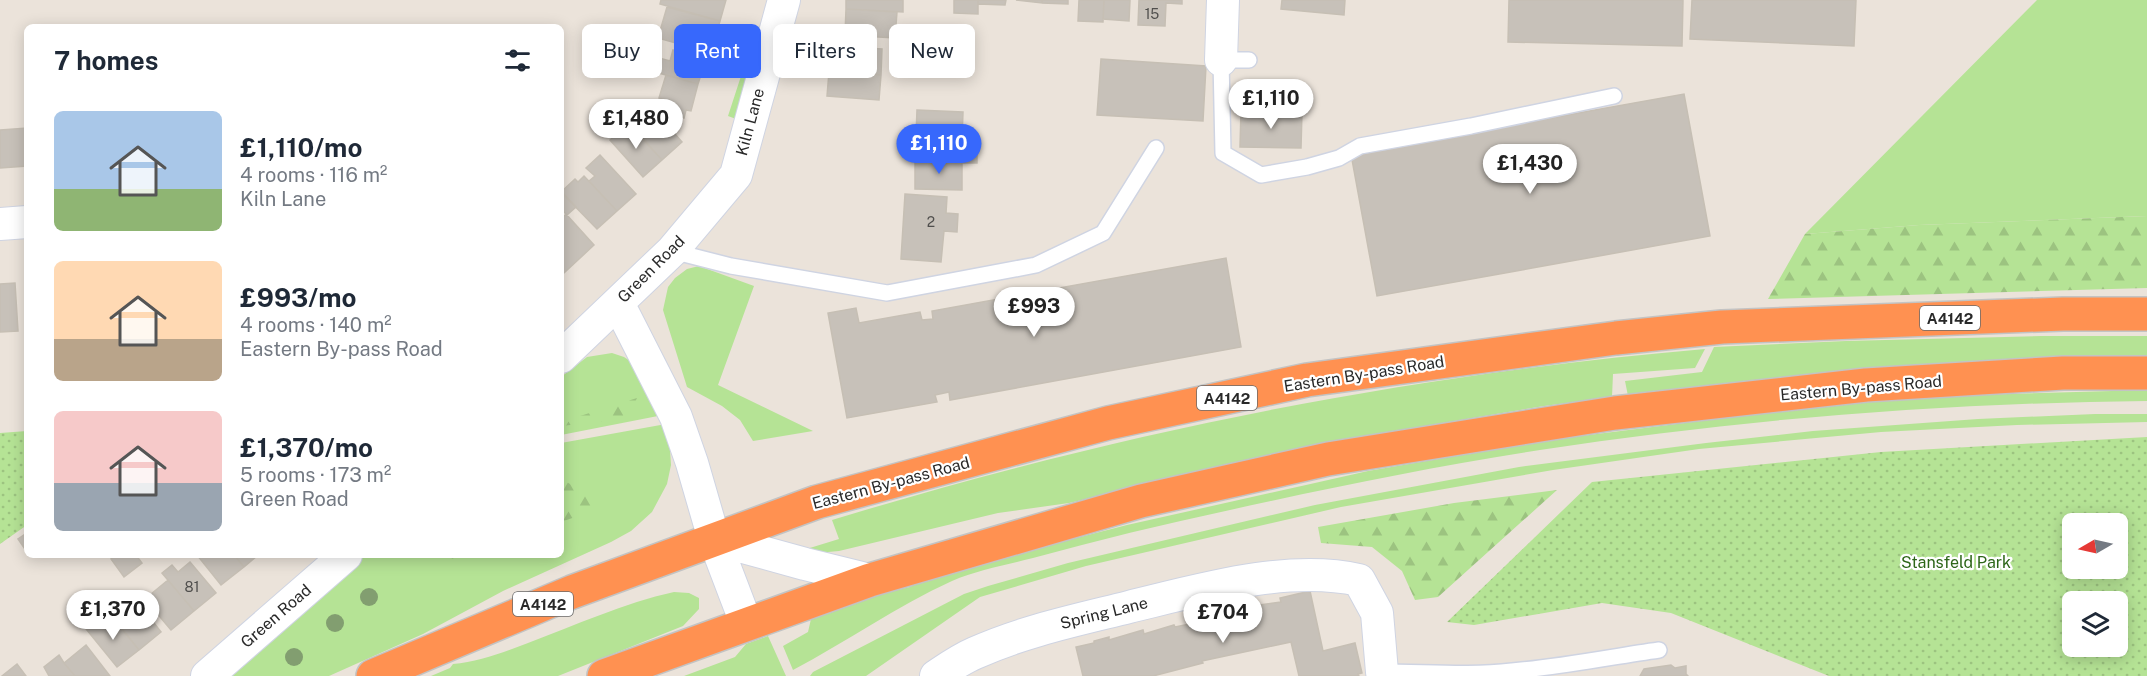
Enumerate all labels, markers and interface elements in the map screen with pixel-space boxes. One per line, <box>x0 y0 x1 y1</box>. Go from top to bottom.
house number: 15 <box>1145 6 1159 22</box>
chip: Buy <box>582 24 662 78</box>
chip: Rent <box>674 24 761 78</box>
chip: Filters <box>773 24 877 78</box>
chip: New <box>889 24 975 78</box>
icon: filters <box>501 44 534 77</box>
text: 7 homes <box>54 45 158 76</box>
pin: £1,110 <box>1222 79 1320 130</box>
street label: Kiln Lane <box>732 86 768 158</box>
text: £1,110 <box>1242 86 1300 110</box>
pin: £1,480 <box>587 99 685 150</box>
text: £1,480 <box>603 106 669 130</box>
pin: £1,110 <box>890 124 988 175</box>
text: £1,110 <box>910 131 968 155</box>
text: £1,110/mo <box>240 132 362 163</box>
icon: home <box>102 135 174 207</box>
pin: £1,430 <box>1481 144 1579 195</box>
text: £1,430 <box>1497 151 1563 175</box>
text: 4 rooms · 116 m² <box>240 163 387 187</box>
text: Kiln Lane <box>240 187 326 211</box>
house number: 2 <box>927 214 935 230</box>
street label: Green Road <box>614 232 688 306</box>
text: £993/mo <box>240 282 356 313</box>
icon: home <box>102 285 174 357</box>
pin: £993 <box>998 287 1070 338</box>
text: £993 <box>1008 294 1060 318</box>
road number: A4142 <box>1920 306 1980 330</box>
text: 4 rooms · 140 m² <box>240 313 392 337</box>
text: Eastern By-pass Road <box>240 337 443 361</box>
street label: Eastern By-pass Road <box>1282 352 1446 396</box>
street label: Eastern By-pass Road <box>1779 371 1943 405</box>
road number: A4142 <box>1197 386 1257 410</box>
text: £1,370/mo <box>240 432 373 463</box>
icon: home <box>102 435 174 507</box>
street label: Eastern By-pass Road <box>810 453 972 513</box>
text: 5 rooms · 173 m² <box>240 463 391 487</box>
text: Green Road <box>240 487 349 511</box>
north arrow <box>2062 513 2128 579</box>
map controls <box>2062 513 2128 657</box>
park label: Stansfeld Park <box>1901 553 2011 572</box>
house number: 81 <box>185 579 199 595</box>
street label: Green Road <box>237 580 315 652</box>
pin: £1,370 <box>64 590 162 641</box>
button: layers <box>2062 591 2128 657</box>
road number: A4142 <box>513 592 573 616</box>
street label: Spring Lane <box>1058 593 1150 633</box>
pin: £704 <box>1187 593 1259 644</box>
text: £1,370 <box>80 597 146 621</box>
text: £704 <box>1197 600 1249 624</box>

